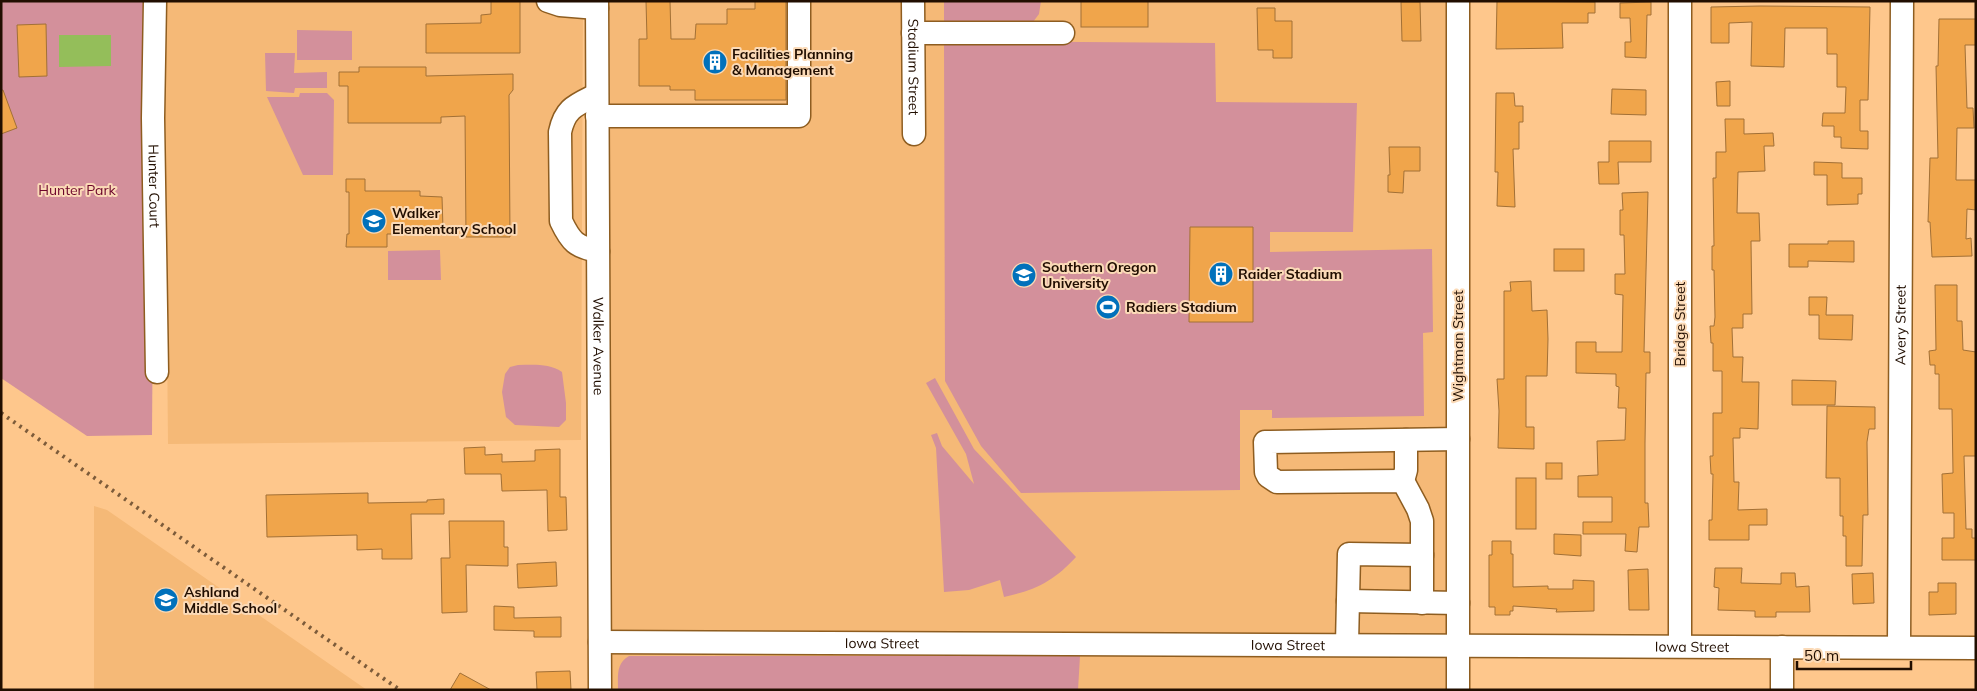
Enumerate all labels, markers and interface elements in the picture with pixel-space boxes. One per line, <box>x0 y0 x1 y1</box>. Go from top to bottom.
street label: Stadium Street <box>904 19 923 115</box>
place label: Facilities Planning & Management <box>732 45 853 79</box>
building icon: Facilities Planning & Management <box>702 49 728 75</box>
street label: Hunter Court <box>144 144 164 228</box>
park label: Hunter Park <box>38 181 117 199</box>
place label: Walker Elementary School <box>392 204 516 238</box>
school or university icon: Walker Elementary School <box>361 208 387 234</box>
place label: Southern Oregon University <box>1042 258 1156 292</box>
building icon: Raider Stadium <box>1208 261 1234 287</box>
school or university icon: Southern Oregon University <box>1011 262 1037 288</box>
place label: Raider Stadium <box>1238 265 1342 283</box>
street label: Bridge Street <box>1671 282 1689 366</box>
street label: Avery Street <box>1891 285 1910 365</box>
street label: Wightman Street <box>1449 290 1467 402</box>
sports icon: Radiers Stadium <box>1095 294 1121 320</box>
street label: Walker Avenue <box>589 297 608 395</box>
place label: Radiers Stadium <box>1126 298 1237 316</box>
place label: Ashland Middle School <box>184 583 277 617</box>
school or university icon: Ashland Middle School <box>153 587 179 613</box>
street label: Iowa Street <box>845 634 919 652</box>
street label: Iowa Street <box>1251 636 1325 654</box>
street label: Iowa Street <box>1655 638 1729 656</box>
scale bar <box>1797 638 1911 670</box>
text: 50 m <box>1804 646 1839 665</box>

